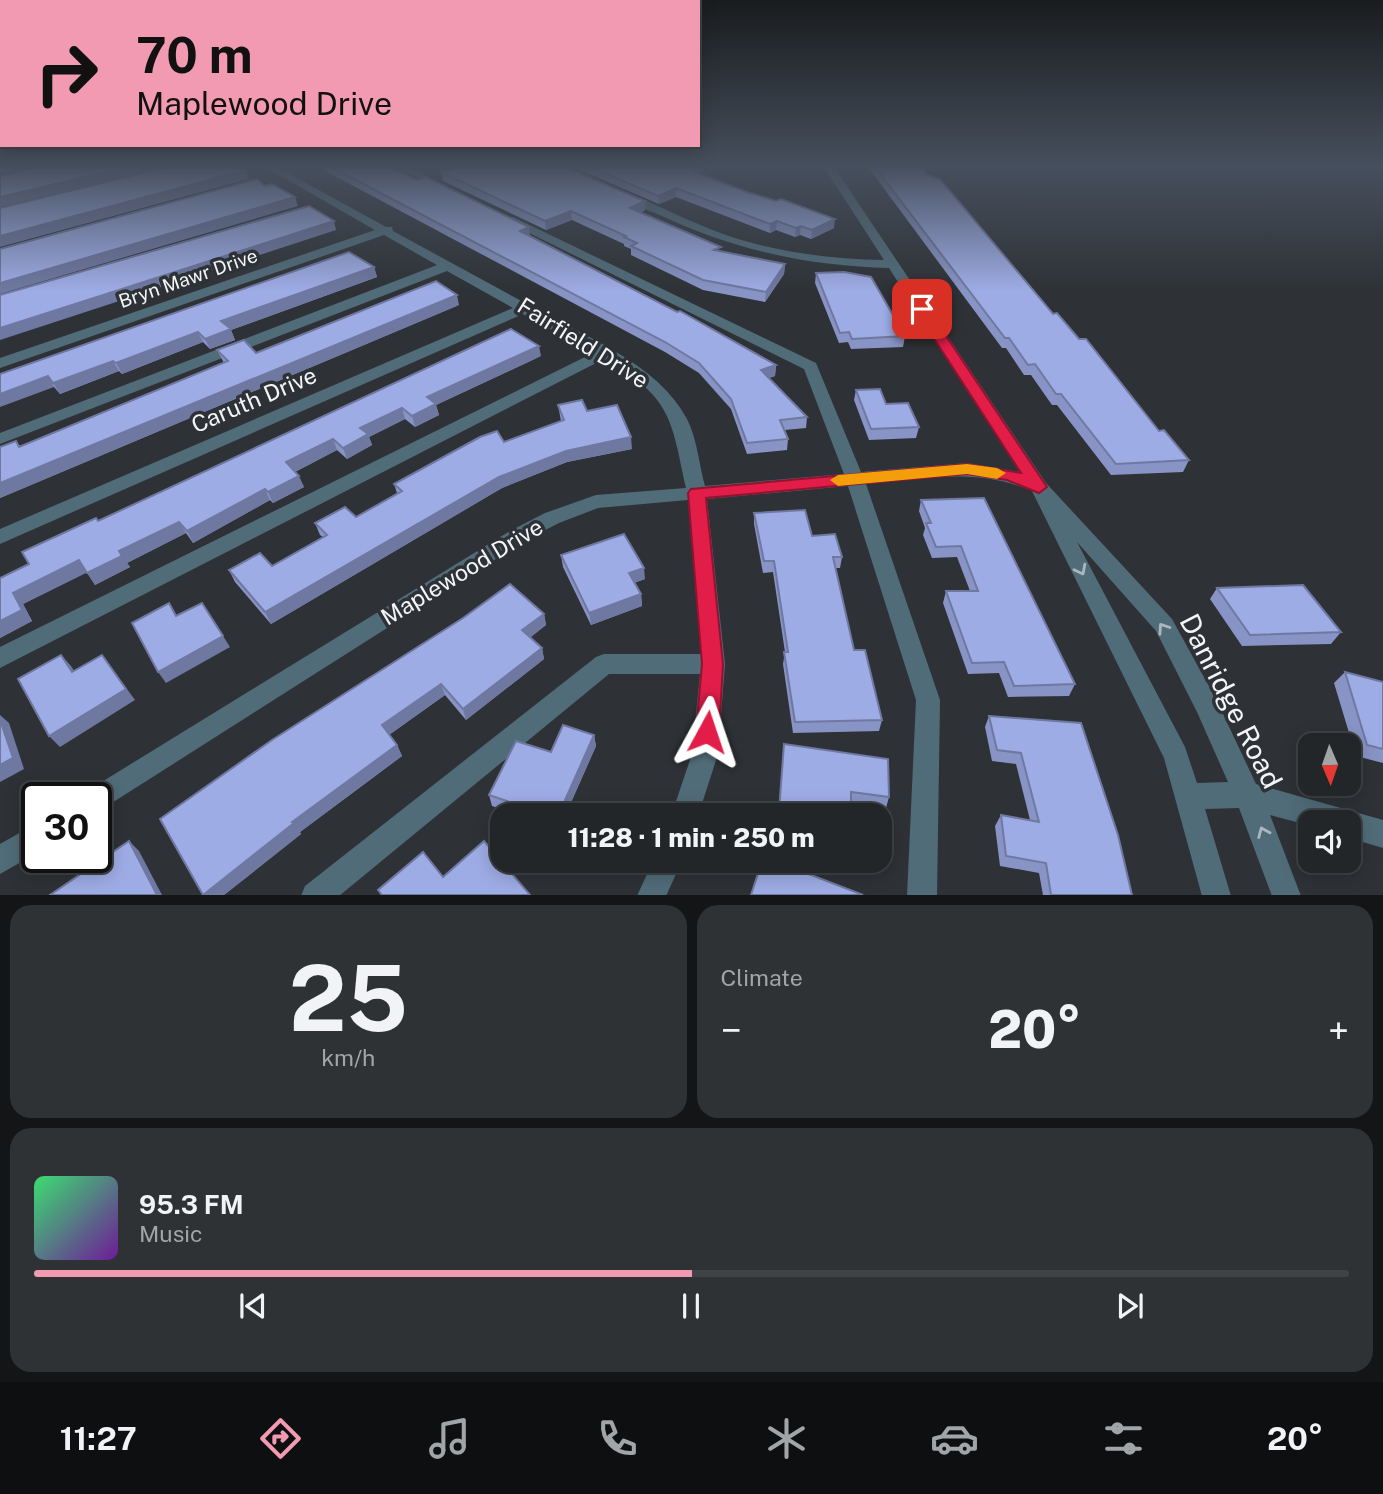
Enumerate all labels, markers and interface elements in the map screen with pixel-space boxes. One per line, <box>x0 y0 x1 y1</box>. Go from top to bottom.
text: 70 m <box>136 26 253 84</box>
icon: right <box>21 28 112 119</box>
text: Maplewood Drive <box>136 85 392 122</box>
street label: Bryn Mawr Drive <box>116 244 260 312</box>
pin <box>892 279 952 339</box>
icon: arrive <box>903 290 941 328</box>
street label: Fairfield Drive <box>513 292 654 394</box>
street label: Caruth Drive <box>187 361 321 438</box>
street label: Maplewood Drive <box>376 513 548 631</box>
one-way arrow <box>1072 563 1086 575</box>
street label: Danridge Road <box>1173 608 1290 794</box>
one-way arrow <box>1159 622 1172 635</box>
position arrow <box>670 695 744 769</box>
north arrow <box>1298 733 1362 796</box>
map controls <box>1298 733 1361 873</box>
speed limit sign: 30 <box>21 782 112 873</box>
button: sound <box>1298 810 1361 873</box>
text: 11:28 · 1 min · 250 m <box>567 822 815 853</box>
one-way arrow <box>1257 827 1271 839</box>
text: 25 <box>289 945 408 1051</box>
text: Climate <box>721 964 803 991</box>
text: 20° <box>988 999 1081 1060</box>
text: − <box>721 1008 742 1053</box>
text: + <box>1328 1008 1349 1053</box>
text: km/h <box>321 1044 375 1071</box>
text: 95.3 FM <box>139 1189 244 1220</box>
text: Music <box>139 1220 203 1247</box>
icon: previous <box>234 1287 272 1325</box>
icon: pause <box>672 1287 710 1325</box>
icon: next <box>1111 1287 1149 1325</box>
icon: directions <box>256 1414 305 1463</box>
icon: music <box>425 1414 474 1463</box>
icon: phone <box>593 1414 642 1463</box>
icon: climate <box>762 1414 811 1463</box>
icon: car <box>930 1414 979 1463</box>
icon: filters <box>1099 1414 1148 1463</box>
text: 11:27 <box>60 1420 137 1457</box>
text: 20° <box>1267 1420 1323 1457</box>

